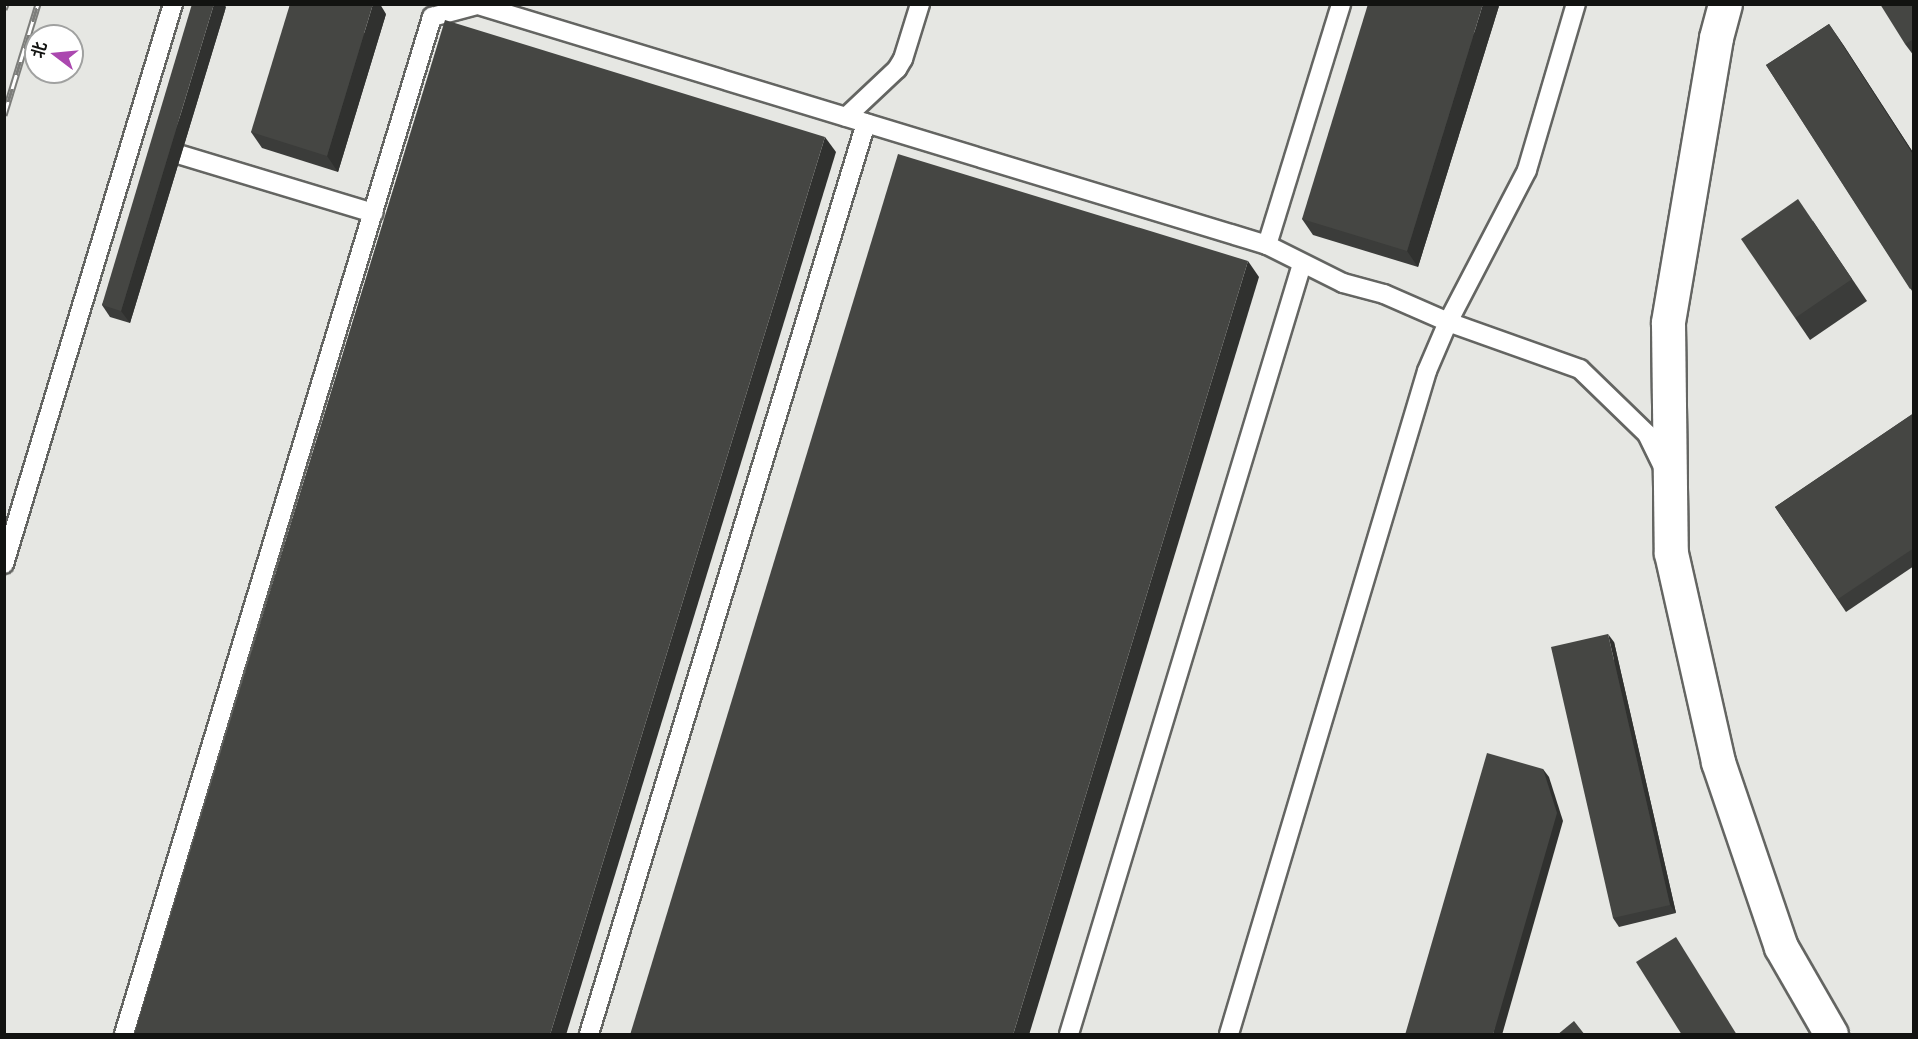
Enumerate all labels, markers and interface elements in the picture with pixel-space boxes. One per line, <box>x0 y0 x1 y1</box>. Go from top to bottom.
north arrow <box>24 24 84 84</box>
text: 北 <box>27 39 50 60</box>

